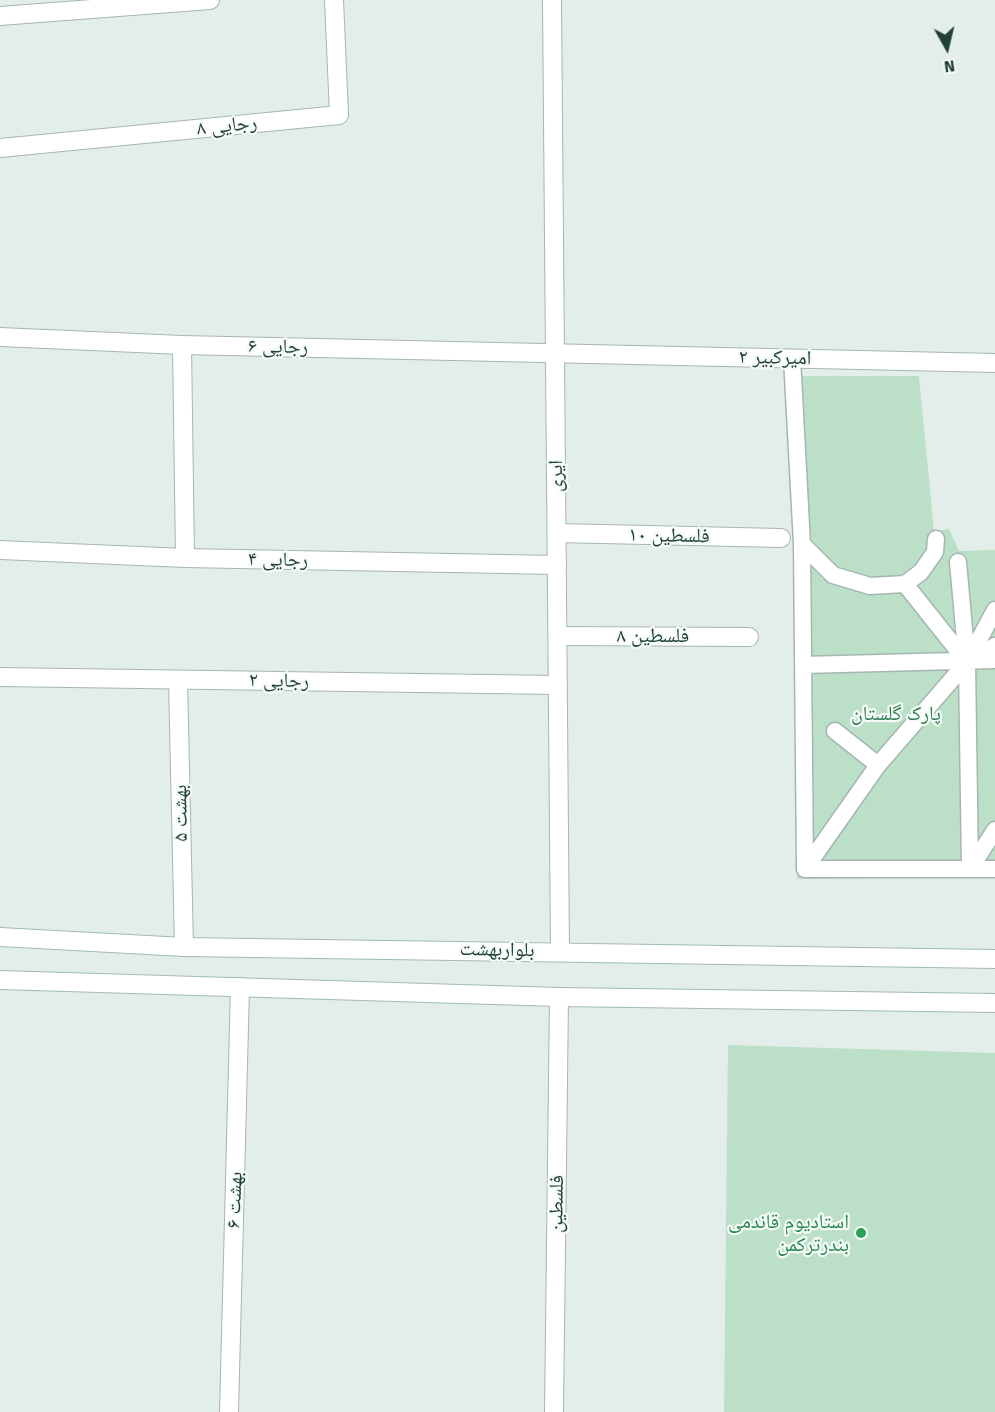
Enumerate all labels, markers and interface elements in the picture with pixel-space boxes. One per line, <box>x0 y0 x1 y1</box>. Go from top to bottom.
north arrow <box>917 18 977 78</box>
text: N <box>943 56 956 76</box>
street label: رجایی ۸ <box>196 111 258 141</box>
street label: رجایی ۶ <box>248 334 308 360</box>
street label: امیرکبیر ۲ <box>738 345 812 371</box>
street label: ایری <box>544 460 568 492</box>
street label: فلسطین ۱۰ <box>628 523 710 549</box>
street label: رجایی ۴ <box>248 547 308 573</box>
street label: فلسطین ۸ <box>617 624 689 648</box>
street label: رجایی ۲ <box>249 668 309 694</box>
park label: پارک گلستان <box>851 702 941 726</box>
street label: بهشت ۵ <box>169 784 193 842</box>
street label: بلواربهشت <box>459 937 535 963</box>
street label: بهشت ۶ <box>222 1171 248 1229</box>
street label: فلسطین <box>544 1175 570 1233</box>
place label: استادیوم قاندمی بندرترکمن <box>728 1210 849 1257</box>
marker: استادیوم قاندمی بندرترکمن <box>854 1226 868 1240</box>

